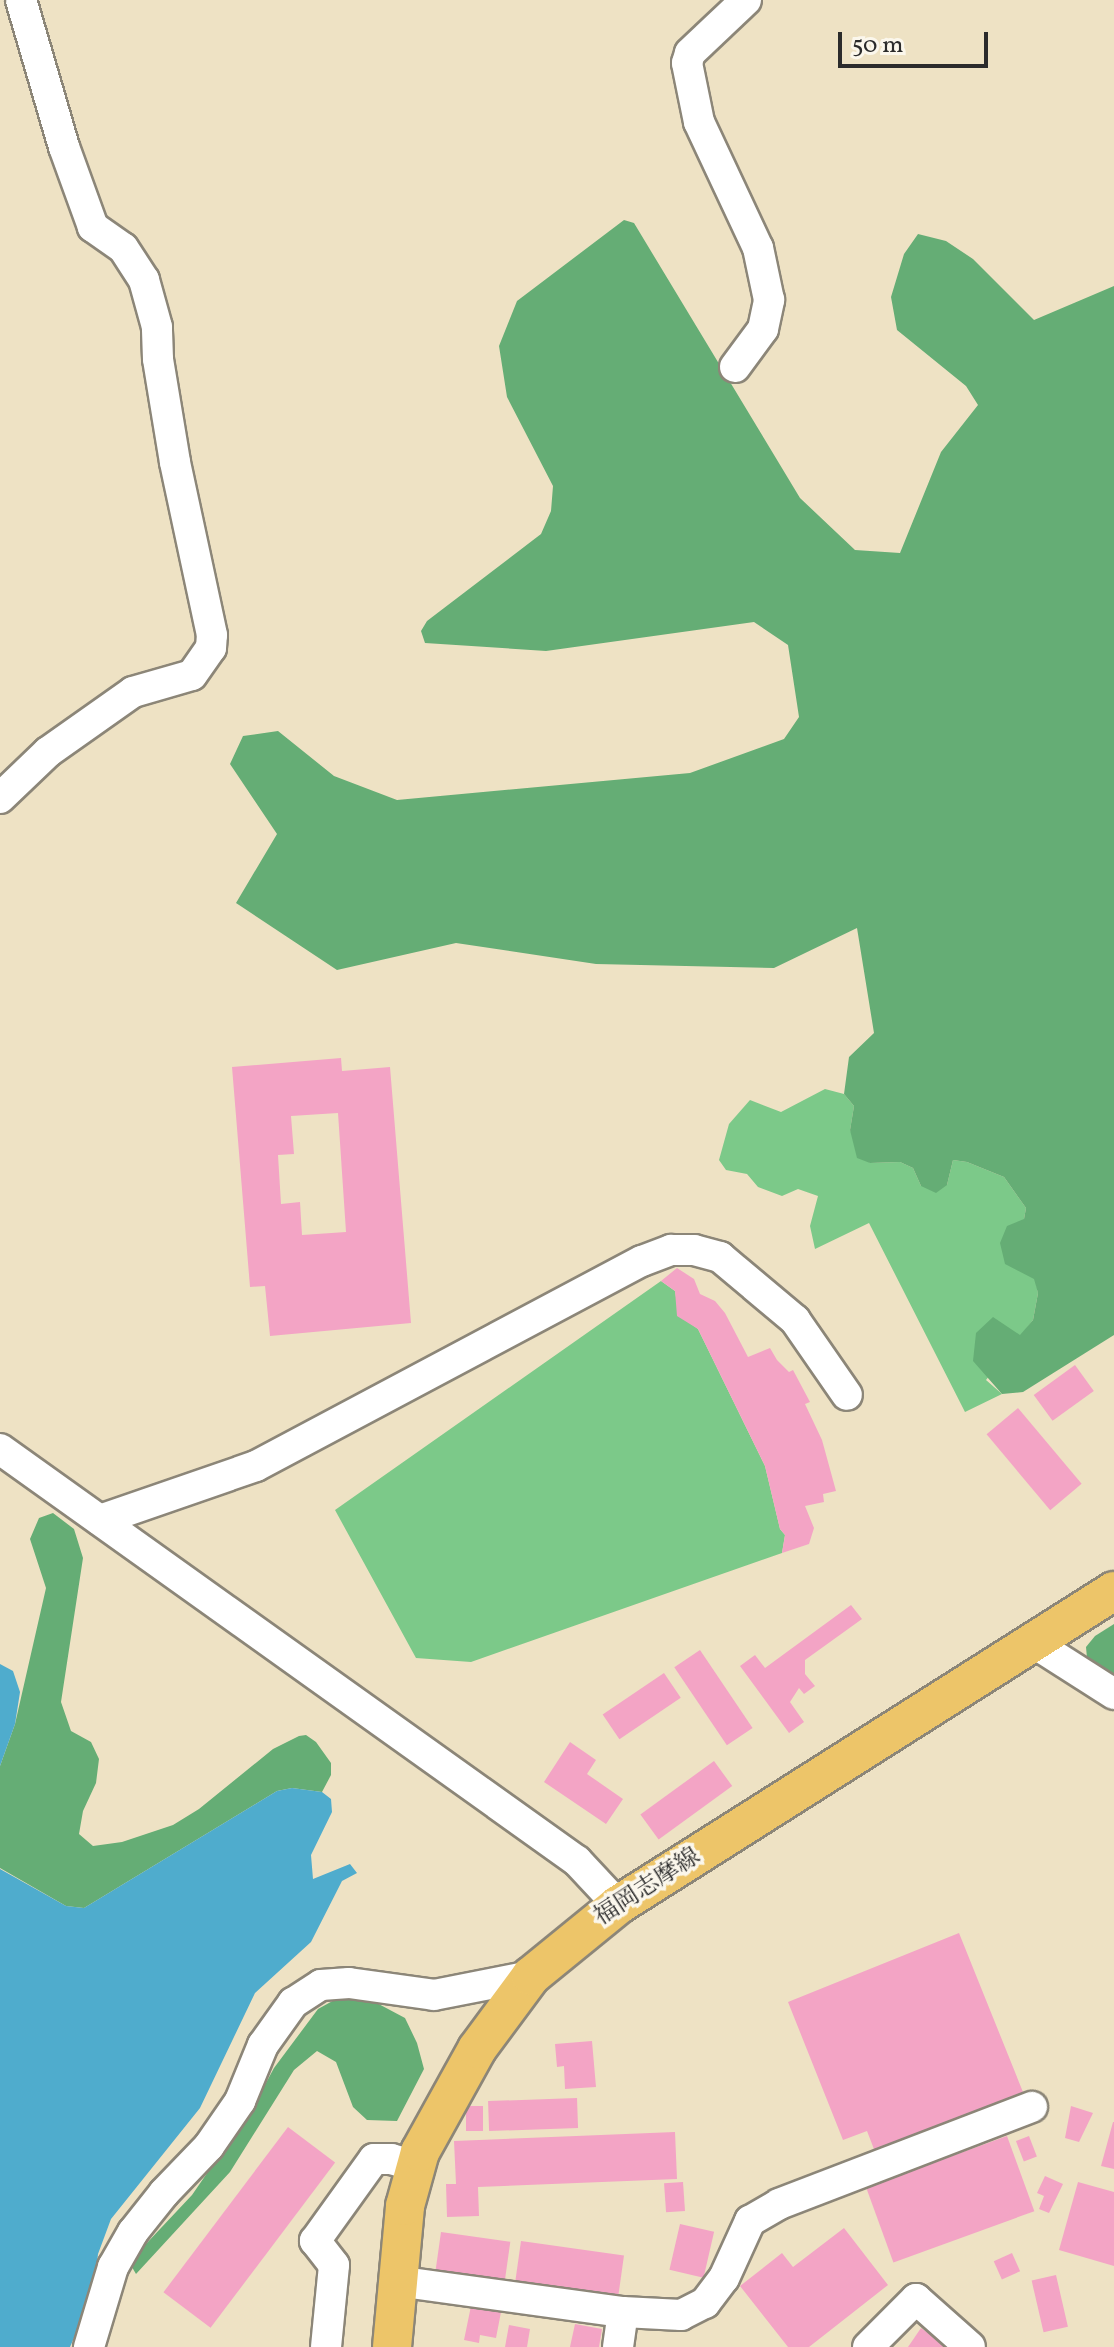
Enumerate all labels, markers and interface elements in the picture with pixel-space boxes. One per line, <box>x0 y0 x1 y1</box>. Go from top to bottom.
scale bar <box>842 16 992 66</box>
text: 50 m <box>852 29 904 63</box>
street label: 福岡志摩線 <box>590 1843 706 1933</box>

